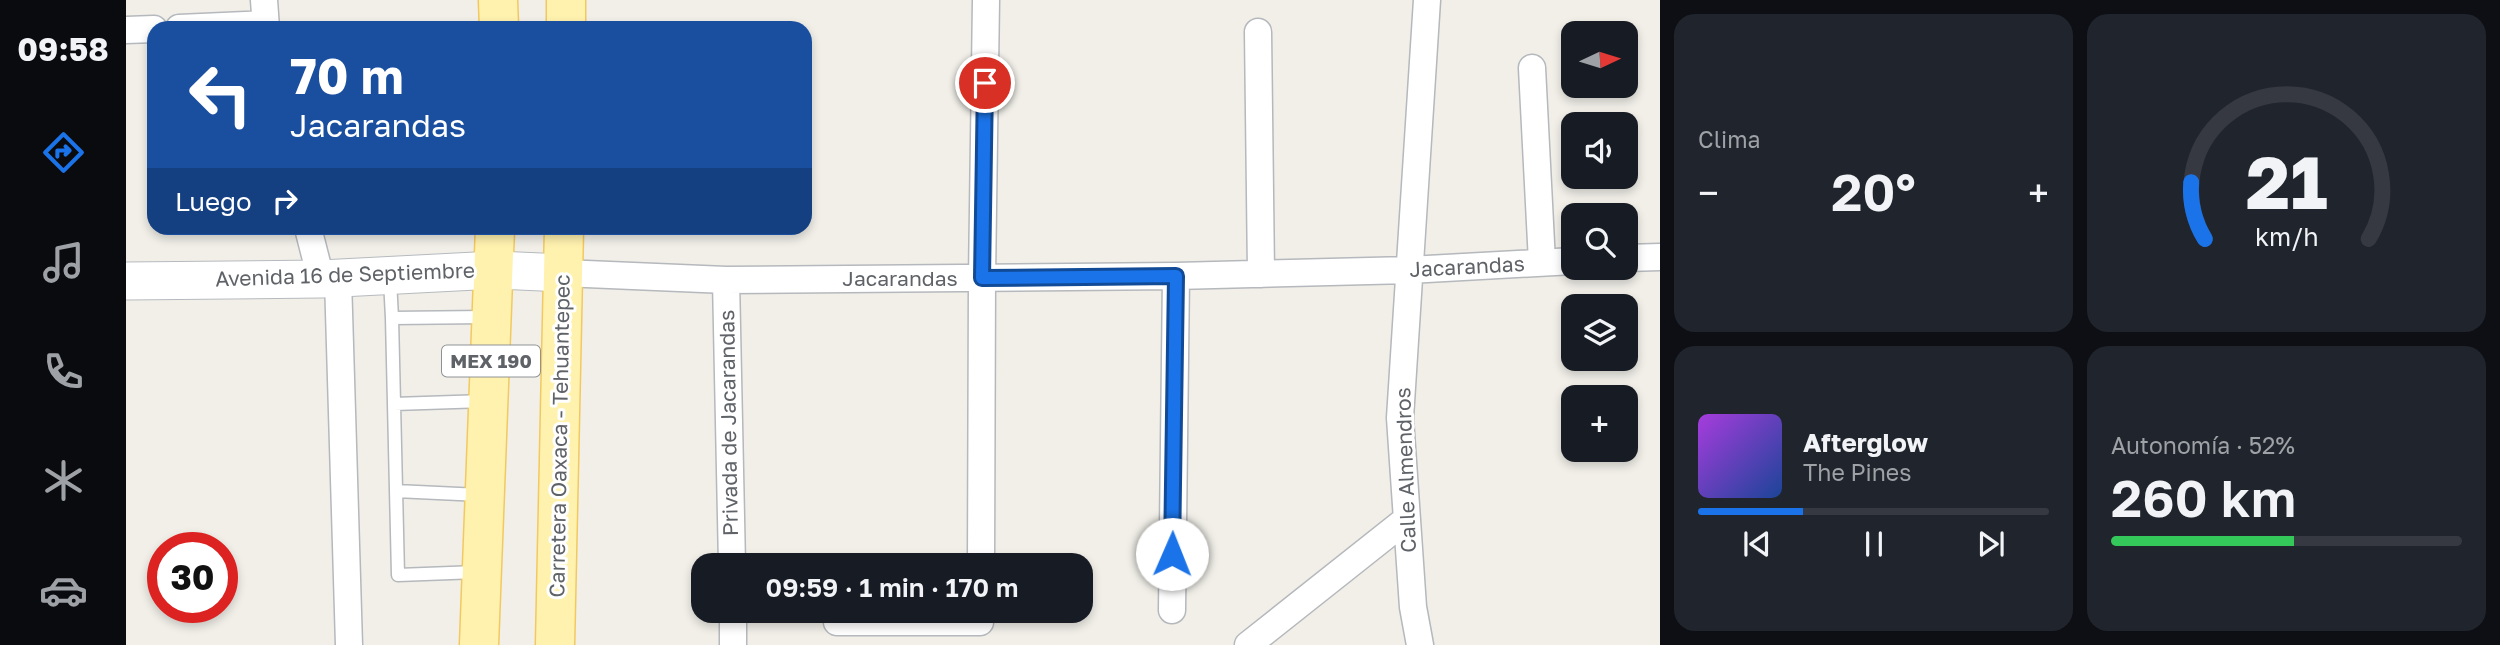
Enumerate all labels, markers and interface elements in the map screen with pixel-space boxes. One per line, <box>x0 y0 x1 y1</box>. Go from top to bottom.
north arrow <box>1561 21 1638 98</box>
map controls <box>1561 21 1638 462</box>
text: 09:58 <box>17 30 109 68</box>
text: 70 m <box>290 46 404 105</box>
icon: left <box>175 49 266 140</box>
pin <box>955 53 1015 113</box>
icon: arrive <box>966 64 1004 102</box>
text: Jacarandas <box>290 106 466 144</box>
button: sound <box>1561 112 1638 189</box>
text: Clima <box>1698 125 1761 153</box>
icon: directions <box>39 128 88 177</box>
text: 21 <box>2246 138 2327 225</box>
text: 20° <box>1831 160 1916 222</box>
text: − <box>1698 170 1719 215</box>
text: + <box>2028 170 2049 215</box>
icon: right <box>266 182 304 220</box>
text: Luego <box>175 186 252 217</box>
button: search <box>1561 203 1638 280</box>
text: km/h <box>2255 221 2318 252</box>
icon: music <box>39 238 88 287</box>
street label: Jacarandas <box>1409 250 1525 282</box>
street label: Avenida 16 de Septiembre <box>215 256 475 292</box>
street label: Jacarandas <box>842 265 958 291</box>
street label: Carretera Oaxaca - Tehuantepec <box>543 274 575 598</box>
button: layers <box>1561 294 1638 371</box>
street label: Privada de Jacarandas <box>713 310 743 536</box>
road number: MEX 190 <box>442 346 540 376</box>
icon: phone <box>39 347 88 396</box>
button: + <box>1561 385 1638 462</box>
street label: Calle Almendros <box>1389 387 1421 553</box>
text: Afterglow <box>1803 427 1928 458</box>
text: Autonomía · 52% <box>2111 431 2295 459</box>
icon: climate <box>39 456 88 505</box>
text: The Pines <box>1803 458 1911 486</box>
text: 260 km <box>2111 466 2296 528</box>
position arrow <box>1135 517 1209 591</box>
icon: previous <box>1738 525 1776 563</box>
icon: pause <box>1855 525 1893 563</box>
icon: next <box>1972 525 2010 563</box>
speed limit sign: 30 <box>147 532 238 623</box>
icon: car <box>39 566 88 615</box>
text: 09:59 · 1 min · 170 m <box>766 572 1018 603</box>

